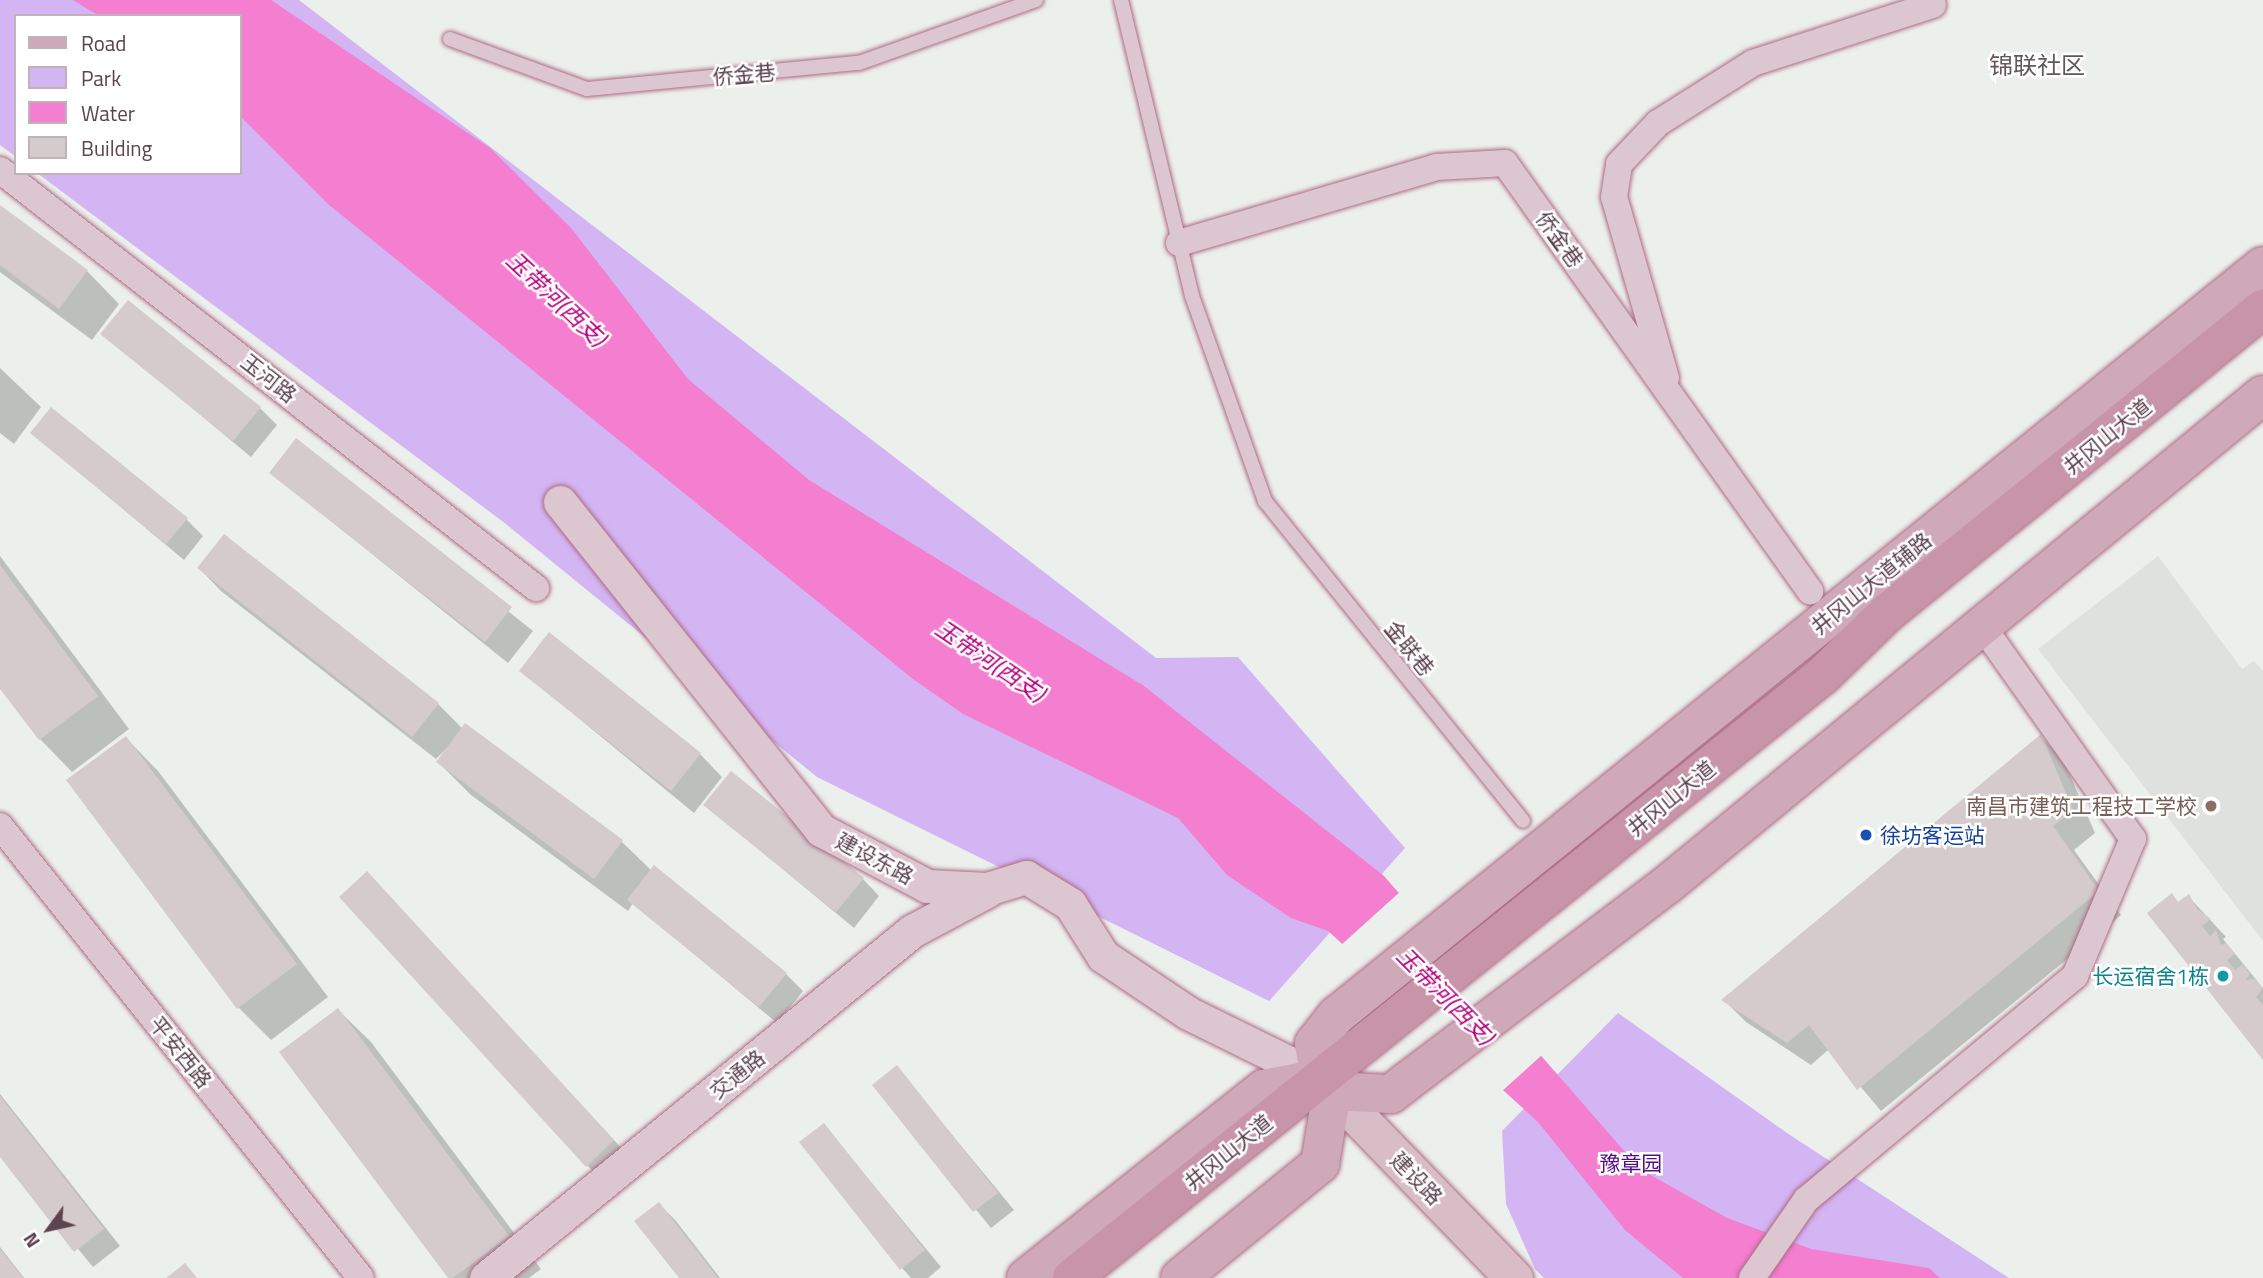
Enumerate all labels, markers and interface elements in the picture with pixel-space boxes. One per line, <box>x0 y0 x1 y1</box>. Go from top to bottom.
legend <box>14 14 242 175</box>
text: Road <box>81 27 126 59</box>
district label: 锦联社区 <box>1989 52 2085 80</box>
street label: 侨金巷 <box>712 59 776 89</box>
text: Park <box>81 62 121 94</box>
text: Water <box>81 97 135 129</box>
text: Building <box>81 132 152 164</box>
street label: 侨金巷 <box>1531 206 1589 272</box>
water label: 玉带河(西支) <box>501 246 611 352</box>
street label: 玉河路 <box>236 349 302 407</box>
street label: 井冈山大道 <box>2058 393 2156 479</box>
street label: 井冈山大道辅路 <box>1806 527 1936 639</box>
water label: 玉带河(西支) <box>930 614 1050 708</box>
street label: 金联巷 <box>1380 616 1440 680</box>
street label: 井冈山大道 <box>1622 755 1720 841</box>
place label: 南昌市建筑工程技工学校 <box>1966 793 2197 819</box>
marker: 南昌市建筑工程技工学校 <box>2203 798 2219 814</box>
place label: 徐坊客运站 <box>1880 822 1985 848</box>
street label: 建设东路 <box>832 827 918 889</box>
marker: 徐坊客运站 <box>1858 827 1874 843</box>
water label: 玉带河(西支) <box>1391 942 1499 1050</box>
place label: 长运宿舍1栋 <box>2092 963 2209 989</box>
marker: 长运宿舍1栋 <box>2215 968 2231 984</box>
street label: 平安西路 <box>145 1011 217 1093</box>
street label: 交通路 <box>705 1044 769 1104</box>
street label: 井冈山大道 <box>1179 1109 1277 1195</box>
street label: 建设路 <box>1386 1147 1448 1209</box>
park label: 豫章园 <box>1600 1150 1662 1176</box>
north arrow <box>14 1194 84 1264</box>
text: N <box>15 1227 47 1254</box>

